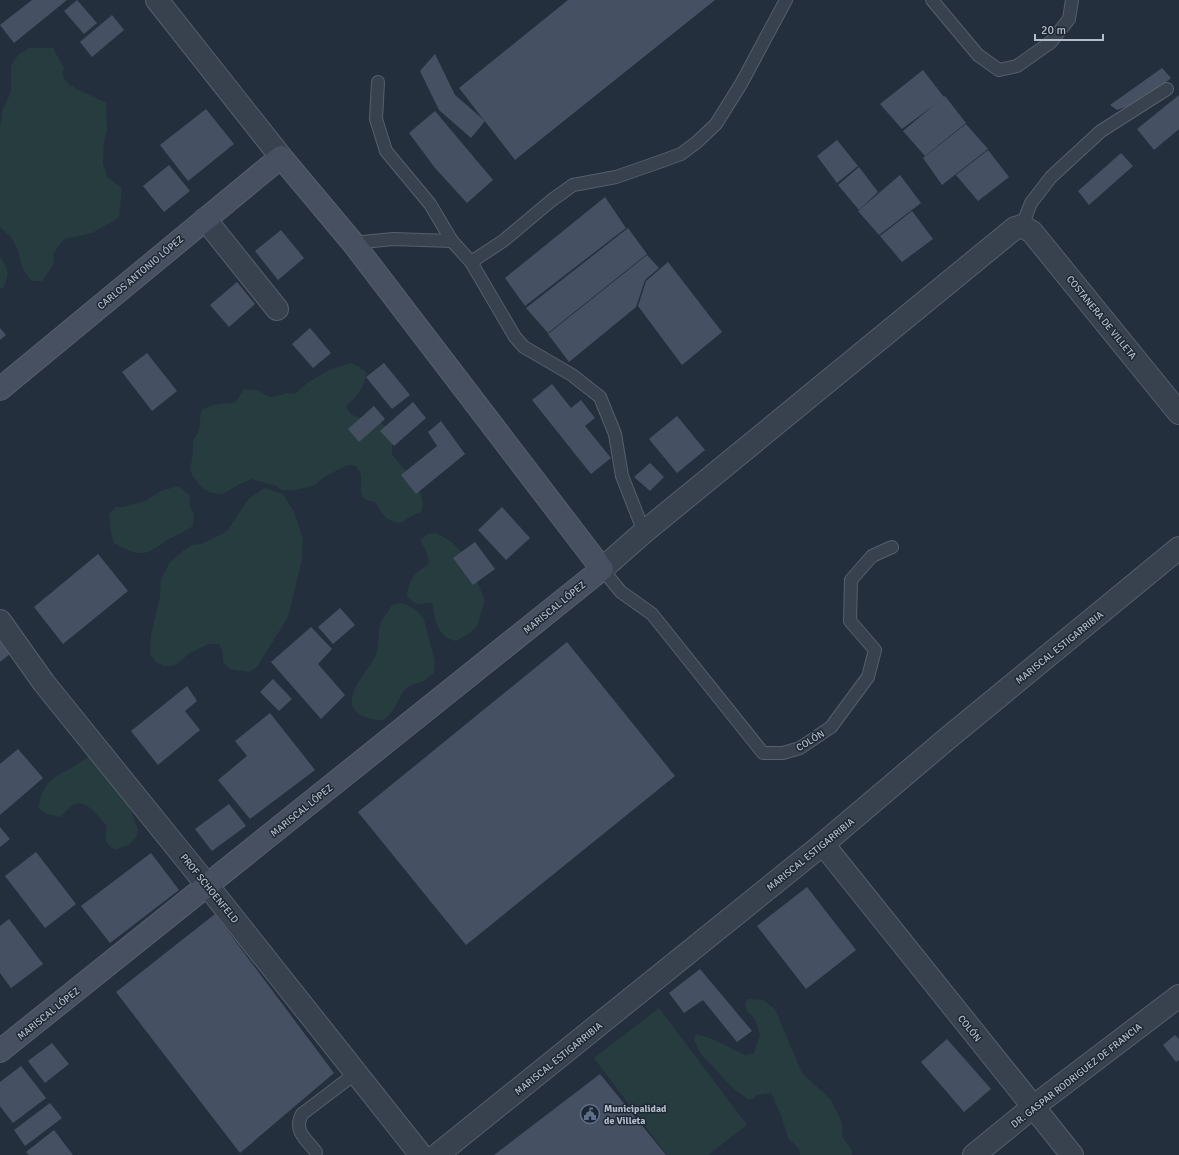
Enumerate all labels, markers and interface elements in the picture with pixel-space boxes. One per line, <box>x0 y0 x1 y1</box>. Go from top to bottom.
scale bar <box>1035 16 1103 42</box>
text: 20 m <box>1041 23 1066 38</box>
street label: CARLOS ANTONIO LÓPEZ <box>95 232 186 312</box>
street label: COSTANERA DE VILLETA <box>1064 273 1139 362</box>
street label: MARISCAL LÓPEZ <box>520 578 588 637</box>
street label: MARISCAL ESTIGARRIBIA <box>1013 609 1106 687</box>
street label: COLÓN <box>794 727 827 754</box>
street label: MARISCAL LÓPEZ <box>267 781 335 840</box>
street label: MARISCAL ESTIGARRIBIA <box>764 816 857 894</box>
street label: PROF SCHOENFELD <box>178 852 241 926</box>
street label: MARISCAL LÓPEZ <box>14 984 82 1043</box>
street label: COLÓN <box>955 1012 984 1044</box>
street label: MARISCAL ESTIGARRIBIA <box>512 1020 605 1098</box>
street label: DR. GASPAR RODRIGUEZ DE FRANCIA <box>1009 1021 1144 1131</box>
public building icon: Municipalidad de Villeta <box>579 1103 601 1125</box>
place label: Municipalidad de Villeta <box>604 1103 667 1127</box>

